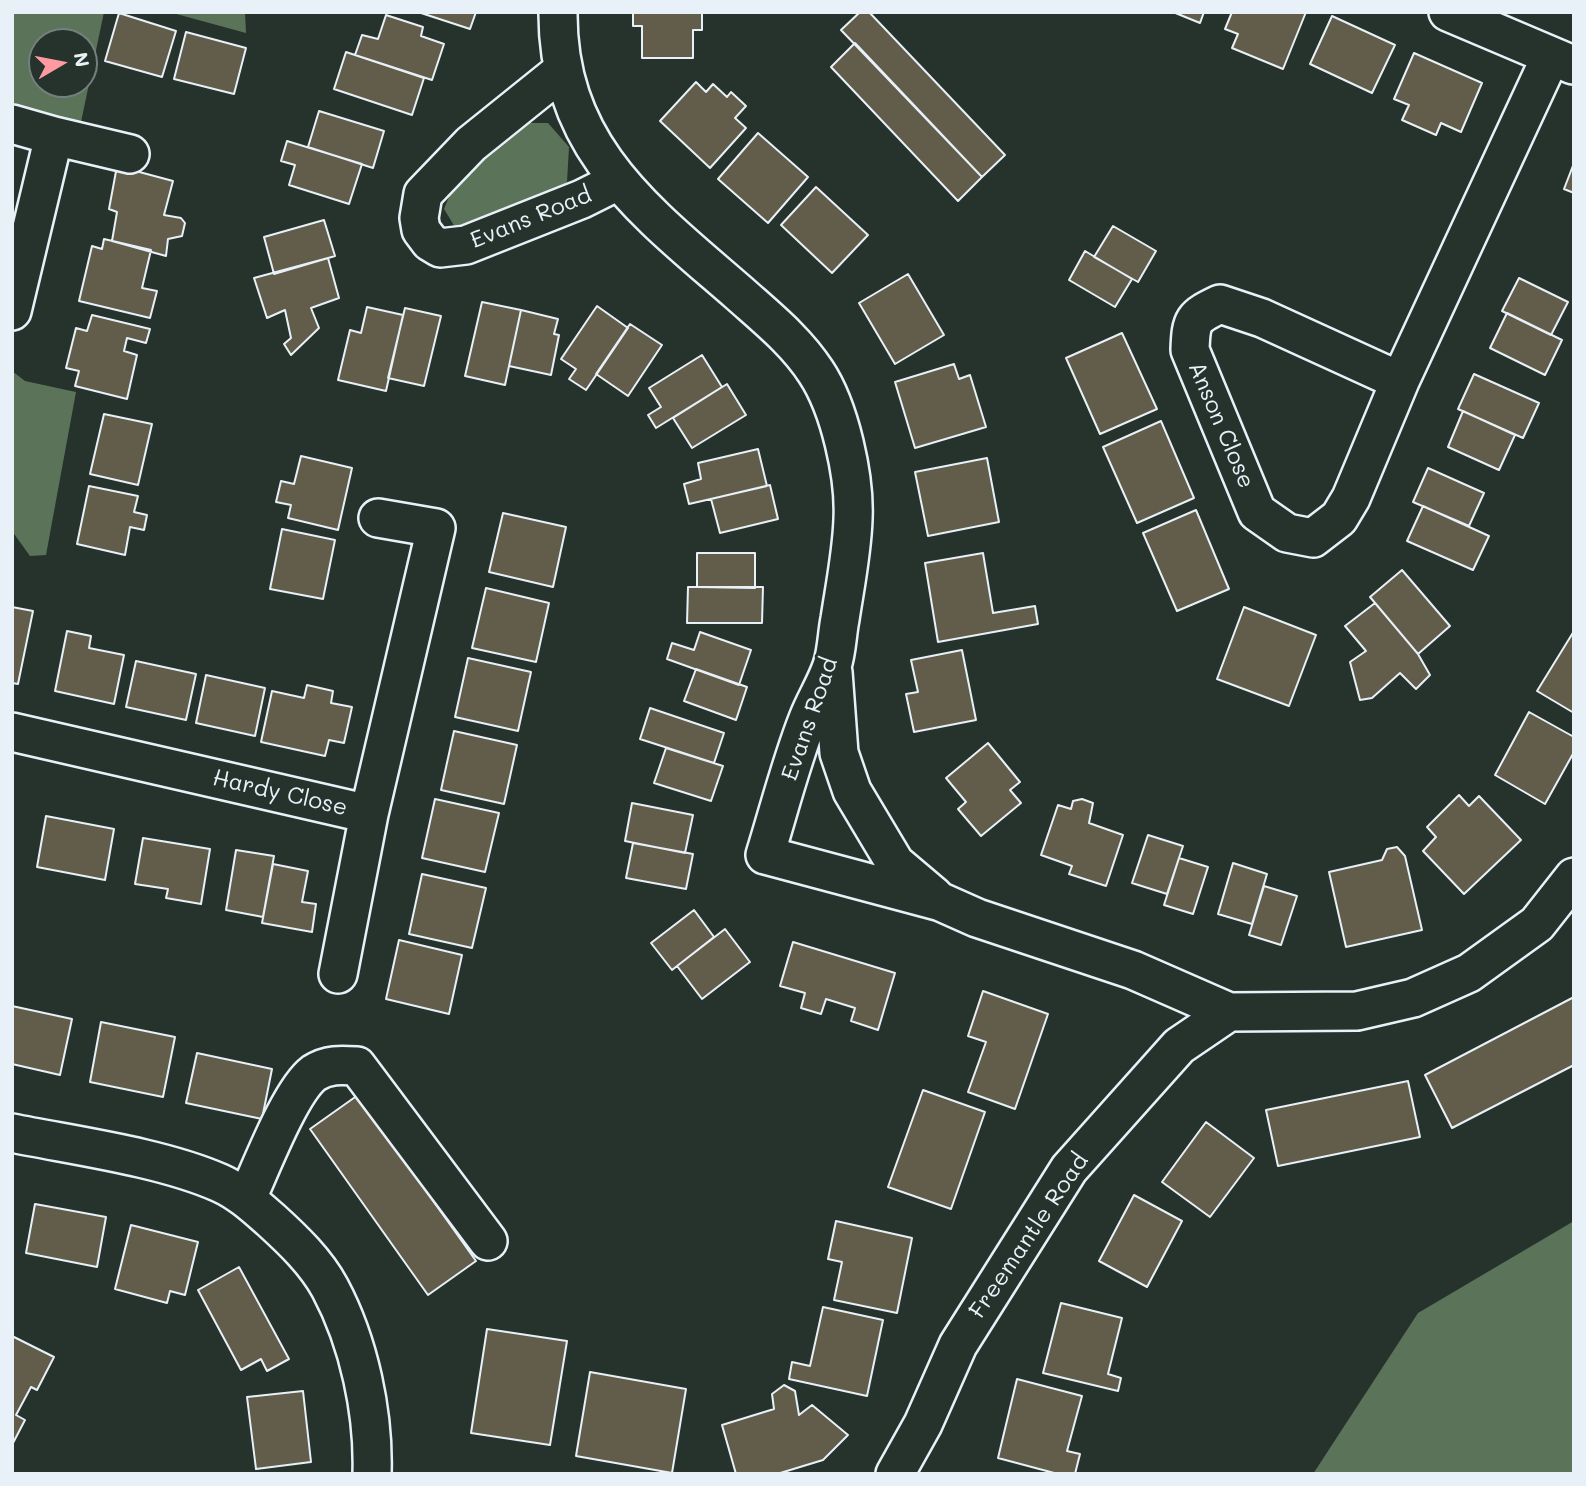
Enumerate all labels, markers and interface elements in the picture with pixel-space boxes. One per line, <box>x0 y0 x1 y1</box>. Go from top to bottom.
north arrow <box>28 28 98 98</box>
text: N <box>69 50 96 69</box>
street label: Evans Road <box>466 181 596 255</box>
street label: Anson Close <box>1182 358 1260 492</box>
street label: Evans Road <box>776 654 844 784</box>
street label: Hardy Close <box>210 764 350 822</box>
street label: Freemantle Road <box>964 1148 1094 1324</box>

